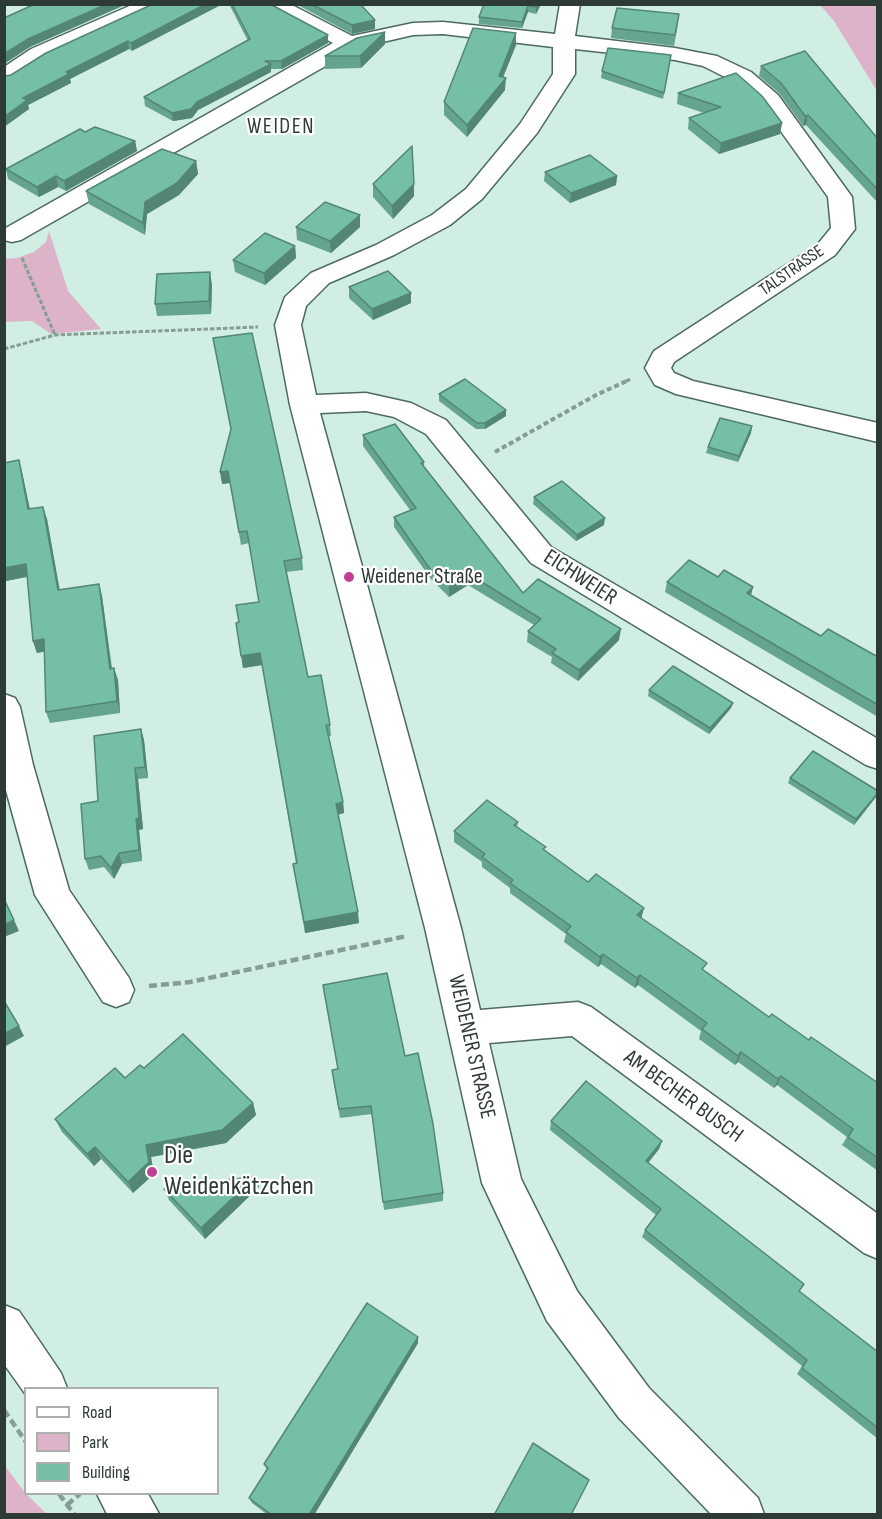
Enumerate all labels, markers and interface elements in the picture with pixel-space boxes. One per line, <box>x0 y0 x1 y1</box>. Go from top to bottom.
district label: WEIDEN <box>247 114 315 140</box>
street label: TALSTRASSE <box>755 241 829 301</box>
street label: EICHWEIER <box>538 544 622 612</box>
place label: Weidener Straße <box>361 564 483 590</box>
marker: Weidener Straße <box>342 570 356 584</box>
street label: WEIDENER STRASSE <box>442 973 500 1121</box>
street label: AM BECHER BUSCH <box>618 1045 748 1149</box>
place label: Die Weidenkätzchen <box>164 1140 314 1203</box>
marker: Die Weidenkätzchen <box>145 1165 159 1179</box>
legend <box>24 1387 219 1495</box>
text: Road <box>82 1402 112 1423</box>
text: Park <box>82 1432 108 1453</box>
text: Building <box>82 1462 130 1483</box>

